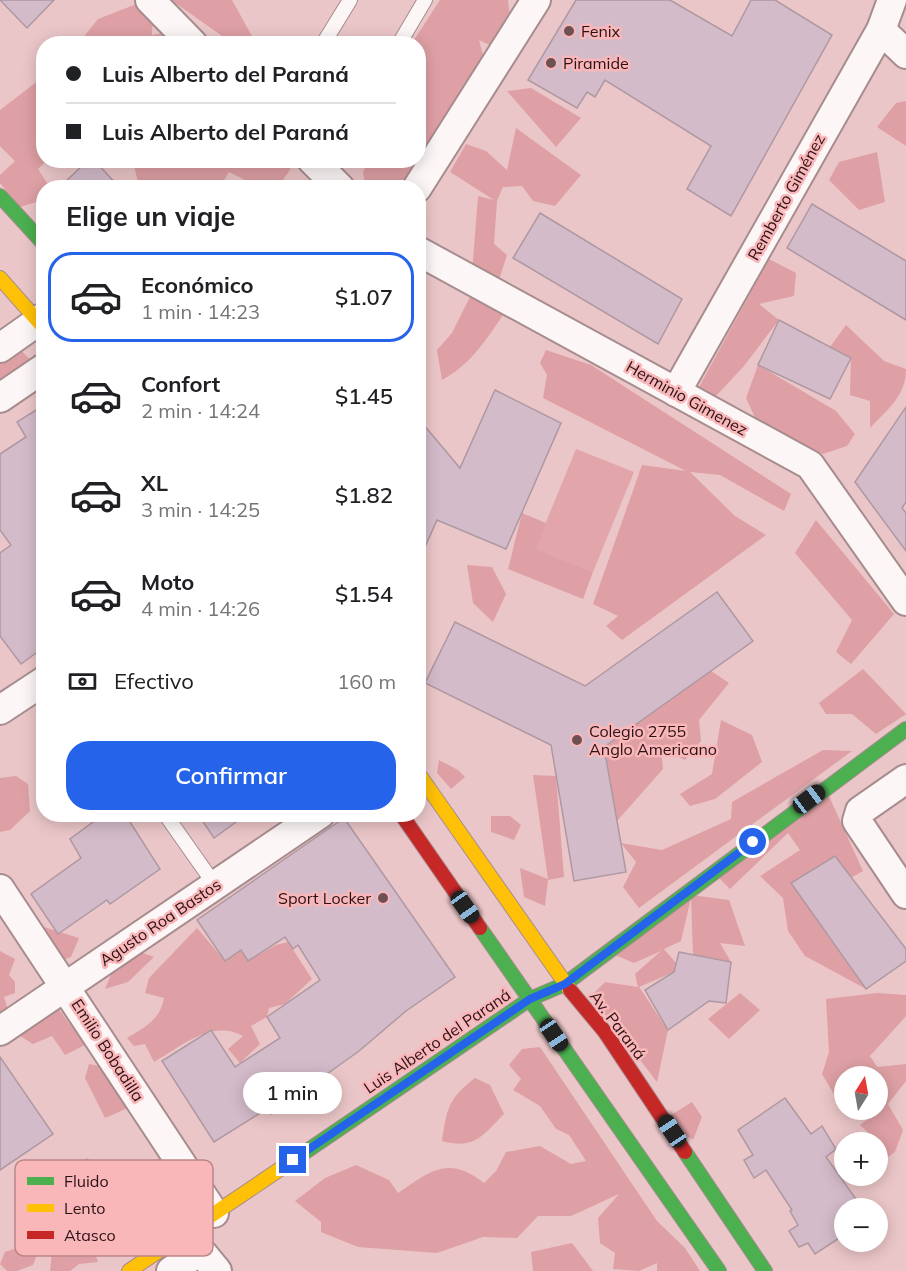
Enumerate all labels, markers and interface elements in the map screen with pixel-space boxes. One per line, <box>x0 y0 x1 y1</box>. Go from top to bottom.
place label: Fenix <box>581 21 621 41</box>
marker: Fenix <box>562 24 576 38</box>
place label: Piramide <box>563 53 629 73</box>
marker: Piramide <box>544 56 558 70</box>
text: Luis Alberto del Paraná <box>102 60 349 88</box>
text: Luis Alberto del Paraná <box>102 118 349 146</box>
street label: Remberto Giménez <box>743 130 829 264</box>
text: Elige un viaje <box>66 199 235 233</box>
icon: car <box>69 270 123 324</box>
text: Económico <box>141 271 254 299</box>
text: $1.07 <box>335 283 393 311</box>
text: 1 min · 14:23 <box>141 299 260 324</box>
street label: Herminio Gimenez <box>623 356 751 440</box>
icon: car <box>69 369 123 423</box>
text: Confort <box>141 370 220 398</box>
text: $1.45 <box>335 382 393 410</box>
text: 2 min · 14:24 <box>141 398 260 423</box>
icon: car <box>69 468 123 522</box>
text: XL <box>141 469 168 497</box>
text: $1.82 <box>335 481 393 509</box>
text: 3 min · 14:25 <box>141 497 260 522</box>
icon: car <box>69 567 123 621</box>
text: Moto <box>141 568 194 596</box>
text: $1.54 <box>335 580 393 608</box>
text: 4 min · 14:26 <box>141 596 260 621</box>
icon: cash <box>66 665 99 698</box>
text: Efectivo <box>114 667 194 695</box>
text: 160 m <box>337 669 396 694</box>
place label: Colegio 2755 Anglo Americano <box>589 721 717 759</box>
marker: Colegio 2755 Anglo Americano <box>570 733 584 747</box>
button: Confirmar <box>66 741 396 810</box>
car <box>789 781 829 817</box>
route start <box>739 828 766 855</box>
street label: Agusto Roa Bastos <box>96 874 224 970</box>
car <box>447 887 483 927</box>
place label: Sport Locker <box>278 888 371 908</box>
marker: Sport Locker <box>376 891 390 905</box>
street label: Luis Alberto del Paraná <box>360 984 514 1098</box>
street label: Av. Paraná <box>586 987 650 1063</box>
street label: Emilio Bobadilla <box>67 995 149 1105</box>
car <box>536 1015 572 1055</box>
north arrow <box>834 1066 888 1120</box>
map controls <box>834 1066 888 1252</box>
callout: 1 min <box>244 1073 342 1115</box>
text: 1 min <box>267 1080 318 1105</box>
car <box>654 1111 690 1151</box>
button: + <box>834 1132 888 1186</box>
route end <box>279 1146 306 1173</box>
legend <box>15 1160 213 1256</box>
text: Fluido <box>64 1171 109 1191</box>
text: Lento <box>64 1198 105 1218</box>
button: − <box>834 1198 888 1252</box>
text: Atasco <box>64 1225 116 1245</box>

